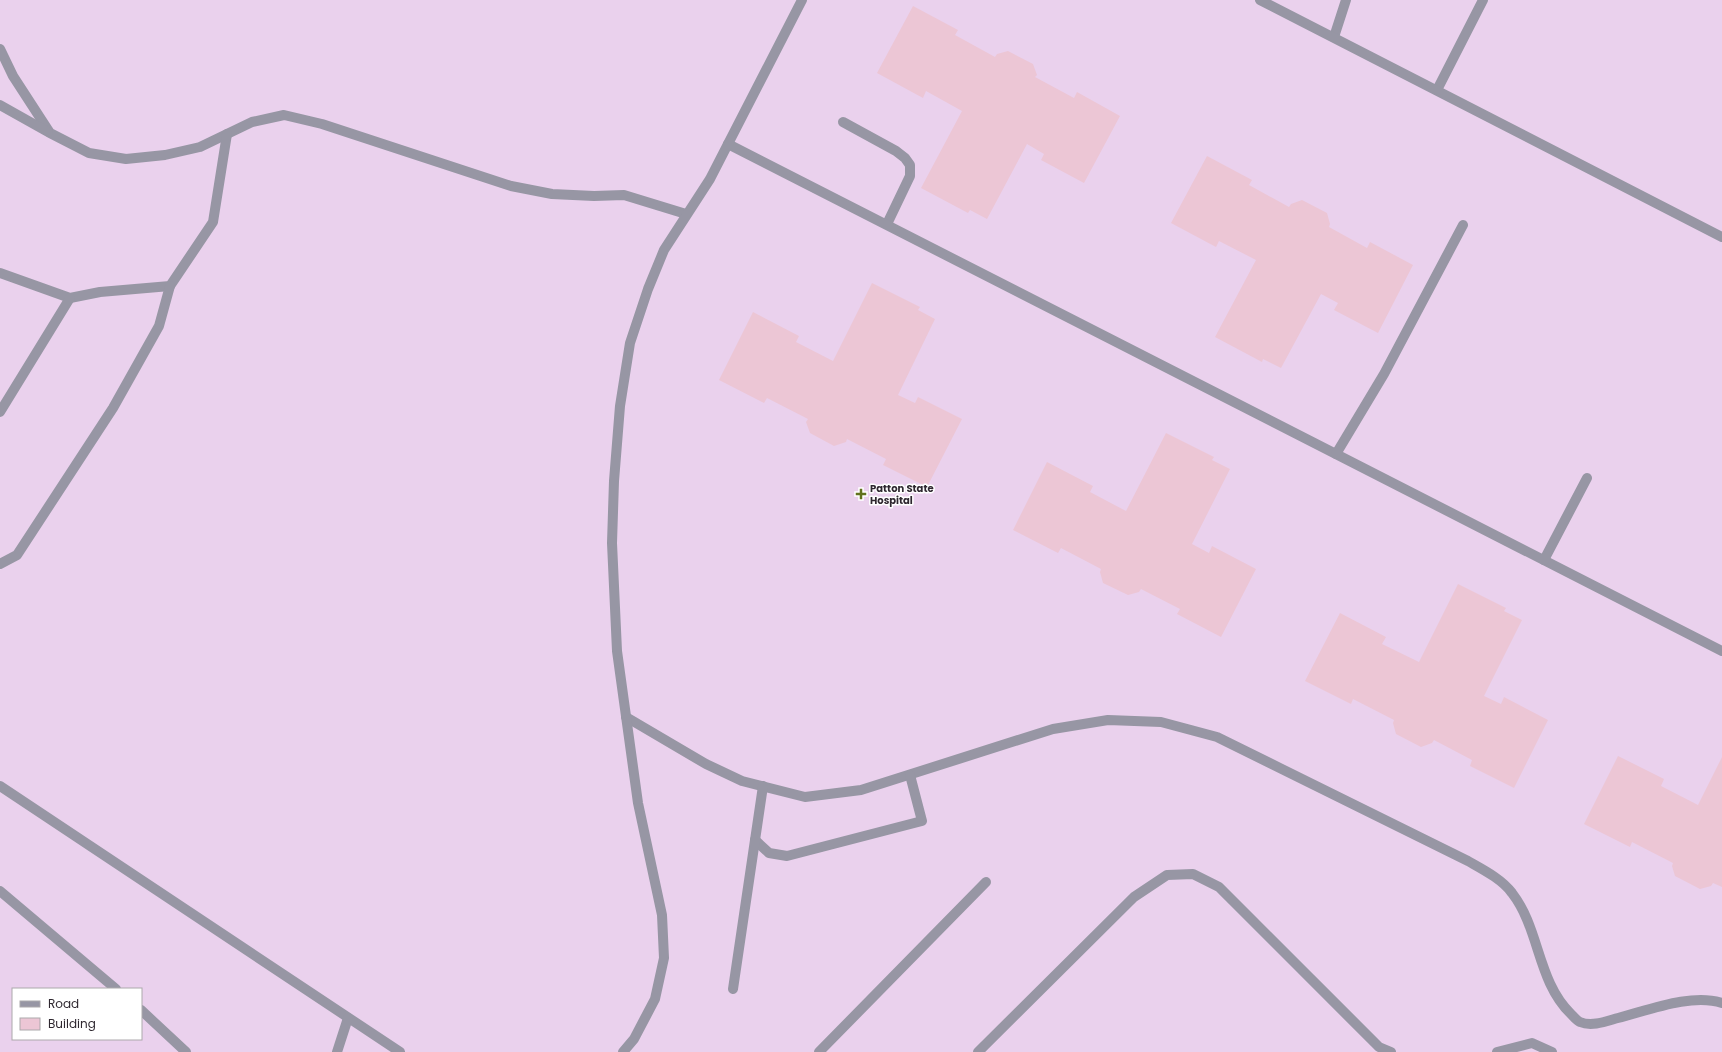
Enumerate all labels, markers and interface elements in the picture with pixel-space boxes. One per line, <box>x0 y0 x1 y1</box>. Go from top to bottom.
place label: Patton State Hospital <box>870 481 934 508</box>
marker: Patton State Hospital <box>855 488 867 500</box>
legend <box>12 988 142 1040</box>
text: Road <box>48 995 79 1012</box>
text: Building <box>48 1015 96 1032</box>

